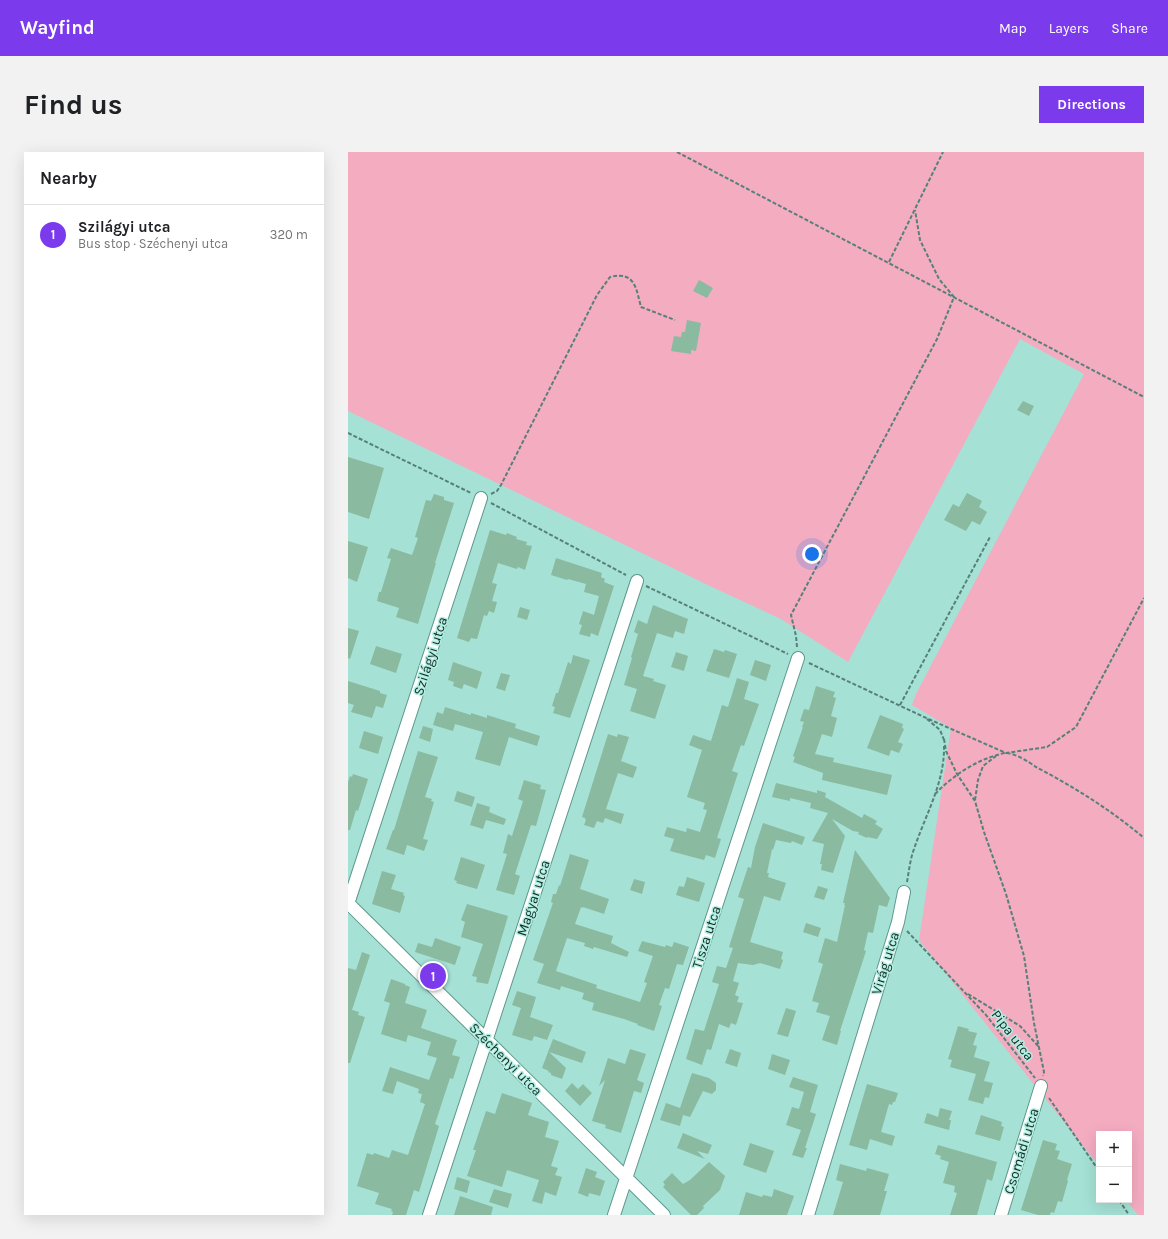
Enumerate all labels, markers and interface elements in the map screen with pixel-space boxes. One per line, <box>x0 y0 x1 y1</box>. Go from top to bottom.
text: Wayfind <box>20 17 95 39</box>
text: Map <box>999 20 1027 37</box>
text: Layers <box>1049 20 1089 37</box>
text: Share <box>1111 20 1148 37</box>
button: Directions <box>1039 86 1144 123</box>
text: Find us <box>24 88 123 121</box>
text: Nearby <box>40 168 97 188</box>
text: Szilágyi utca <box>78 218 170 236</box>
text: 1 <box>51 227 55 242</box>
text: 320 m <box>270 227 308 242</box>
text: Bus stop · Széchenyi utca <box>78 236 228 251</box>
your location <box>802 544 822 564</box>
street label: Szilágyi utca <box>410 615 451 698</box>
street label: Magyar utca <box>513 858 554 938</box>
street label: Tisza utca <box>688 904 725 971</box>
street label: Virág utca <box>868 930 903 997</box>
pin: 1 <box>420 961 446 991</box>
street label: Pipa utca <box>987 1007 1038 1064</box>
street label: Széchenyi utca <box>466 1019 546 1099</box>
street label: Csomádi utca <box>1000 1106 1043 1196</box>
map controls <box>1096 1131 1132 1203</box>
button: + <box>1096 1131 1132 1167</box>
button: − <box>1096 1167 1132 1203</box>

